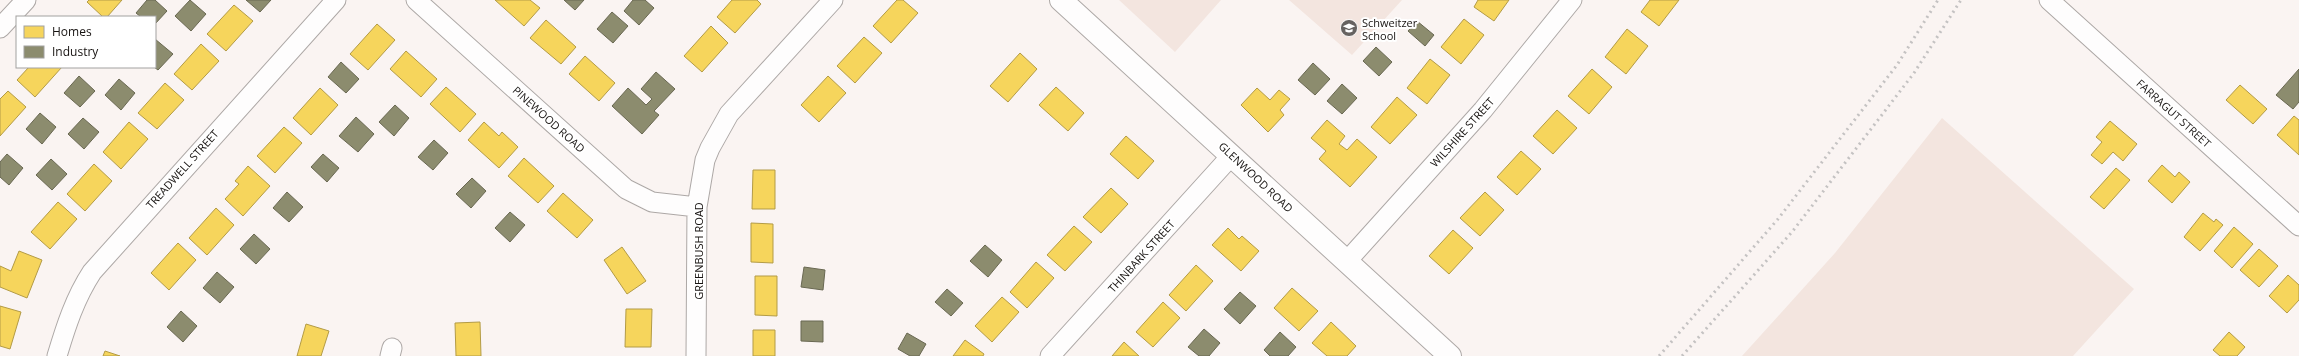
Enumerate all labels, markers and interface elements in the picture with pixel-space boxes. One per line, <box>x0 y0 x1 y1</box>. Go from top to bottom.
place label: Schweitzer School <box>1362 15 1418 43</box>
legend <box>16 16 156 68</box>
school or university icon: Schweitzer School <box>1339 18 1359 38</box>
text: Homes <box>52 23 92 40</box>
text: Industry <box>52 43 99 60</box>
street label: FARRAGUT STREET <box>2134 76 2214 150</box>
street label: PINEWOOD ROAD <box>510 82 588 156</box>
street label: WILSHIRE STREET <box>1427 94 1497 170</box>
street label: TREADWELL STREET <box>142 126 222 212</box>
street label: GLENWOOD ROAD <box>1216 139 1296 215</box>
street label: GREENBUSH ROAD <box>691 202 706 300</box>
street label: THINBARK STREET <box>1104 216 1178 296</box>

